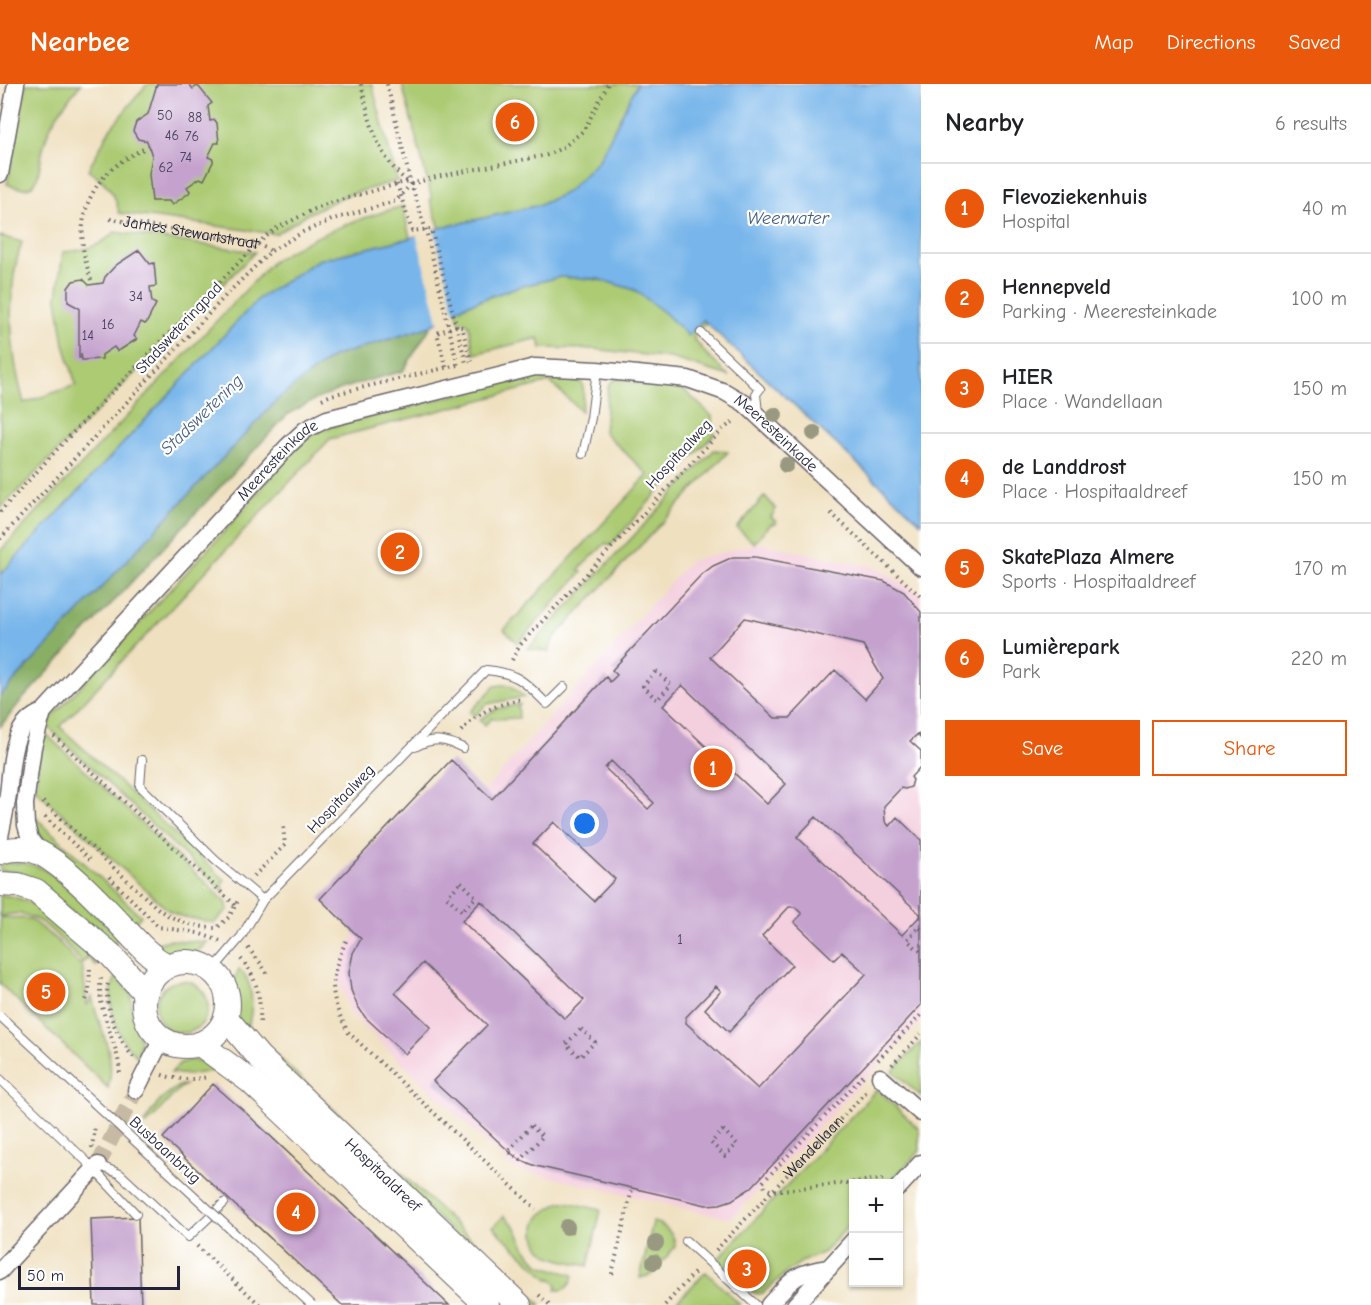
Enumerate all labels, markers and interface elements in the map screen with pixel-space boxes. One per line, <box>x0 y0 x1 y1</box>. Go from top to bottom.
text: Nearbee <box>30 26 130 58</box>
text: Map <box>1094 30 1134 54</box>
text: Directions <box>1167 30 1256 54</box>
text: Saved <box>1289 30 1341 54</box>
pin: 6 <box>496 99 534 144</box>
house number: 50 <box>157 107 173 124</box>
text: Nearby <box>945 108 1024 138</box>
house number: 88 <box>188 109 202 126</box>
text: 6 results <box>1275 112 1347 135</box>
house number: 46 <box>165 127 179 144</box>
house number: 76 <box>185 128 199 145</box>
house number: 74 <box>180 149 192 166</box>
house number: 62 <box>159 159 173 176</box>
text: Flevoziekenhuis <box>1002 184 1147 210</box>
text: 1 <box>961 197 968 220</box>
text: 40 m <box>1302 197 1347 220</box>
water label: Weerwater <box>747 208 830 229</box>
text: Hospital <box>1002 210 1070 233</box>
street label: James Stewartstraat <box>122 212 260 253</box>
text: Hennepveld <box>1002 274 1111 300</box>
street label: Stadsweteringpad <box>132 279 226 377</box>
text: 2 <box>960 287 969 310</box>
text: 100 m <box>1292 287 1347 310</box>
house number: 34 <box>129 288 143 305</box>
text: Parking · Meeresteinkade <box>1002 300 1217 323</box>
house number: 16 <box>101 316 115 333</box>
house number: 14 <box>82 327 94 344</box>
text: HIER <box>1002 364 1053 390</box>
water label: Stadswetering <box>156 371 248 459</box>
text: 3 <box>960 377 969 400</box>
text: 150 m <box>1293 377 1347 400</box>
street label: Meeresteinkade <box>731 390 821 476</box>
text: Place · Wandellaan <box>1002 390 1163 413</box>
street label: Hospitaalweg <box>642 415 716 493</box>
street label: Meeresteinkade <box>233 416 321 504</box>
text: de Landdrost <box>1002 454 1126 480</box>
text: 4 <box>960 467 969 490</box>
text: 150 m <box>1293 467 1347 490</box>
text: Place · Hospitaaldreef <box>1002 480 1187 503</box>
pin: 2 <box>380 530 420 574</box>
text: SkatePlaza Almere <box>1002 544 1174 570</box>
text: 5 <box>959 557 970 580</box>
text: 170 m <box>1294 557 1347 580</box>
text: Sports · Hospitaaldreef <box>1002 570 1195 593</box>
text: Lumièrepark <box>1002 634 1120 660</box>
text: 6 <box>959 647 970 670</box>
text: 220 m <box>1291 647 1347 670</box>
text: Park <box>1002 660 1040 683</box>
button: Save <box>945 720 1140 776</box>
button: Share <box>1152 720 1347 776</box>
pin: 1 <box>694 746 732 790</box>
street label: Hospitaalweg <box>304 761 378 837</box>
your location <box>570 809 599 838</box>
house number: 1 <box>677 931 683 948</box>
pin: 5 <box>26 970 66 1014</box>
street label: Wandellaan <box>780 1112 847 1182</box>
street label: Busbaanbrug <box>126 1113 204 1187</box>
street label: Hospitaaldreef <box>341 1135 425 1216</box>
map controls <box>849 1179 903 1287</box>
button: + <box>849 1179 903 1233</box>
pin: 4 <box>276 1190 316 1234</box>
button: − <box>849 1233 903 1287</box>
pin: 3 <box>728 1246 766 1292</box>
scale bar <box>18 1263 180 1290</box>
text: 50 m <box>27 1267 64 1285</box>

